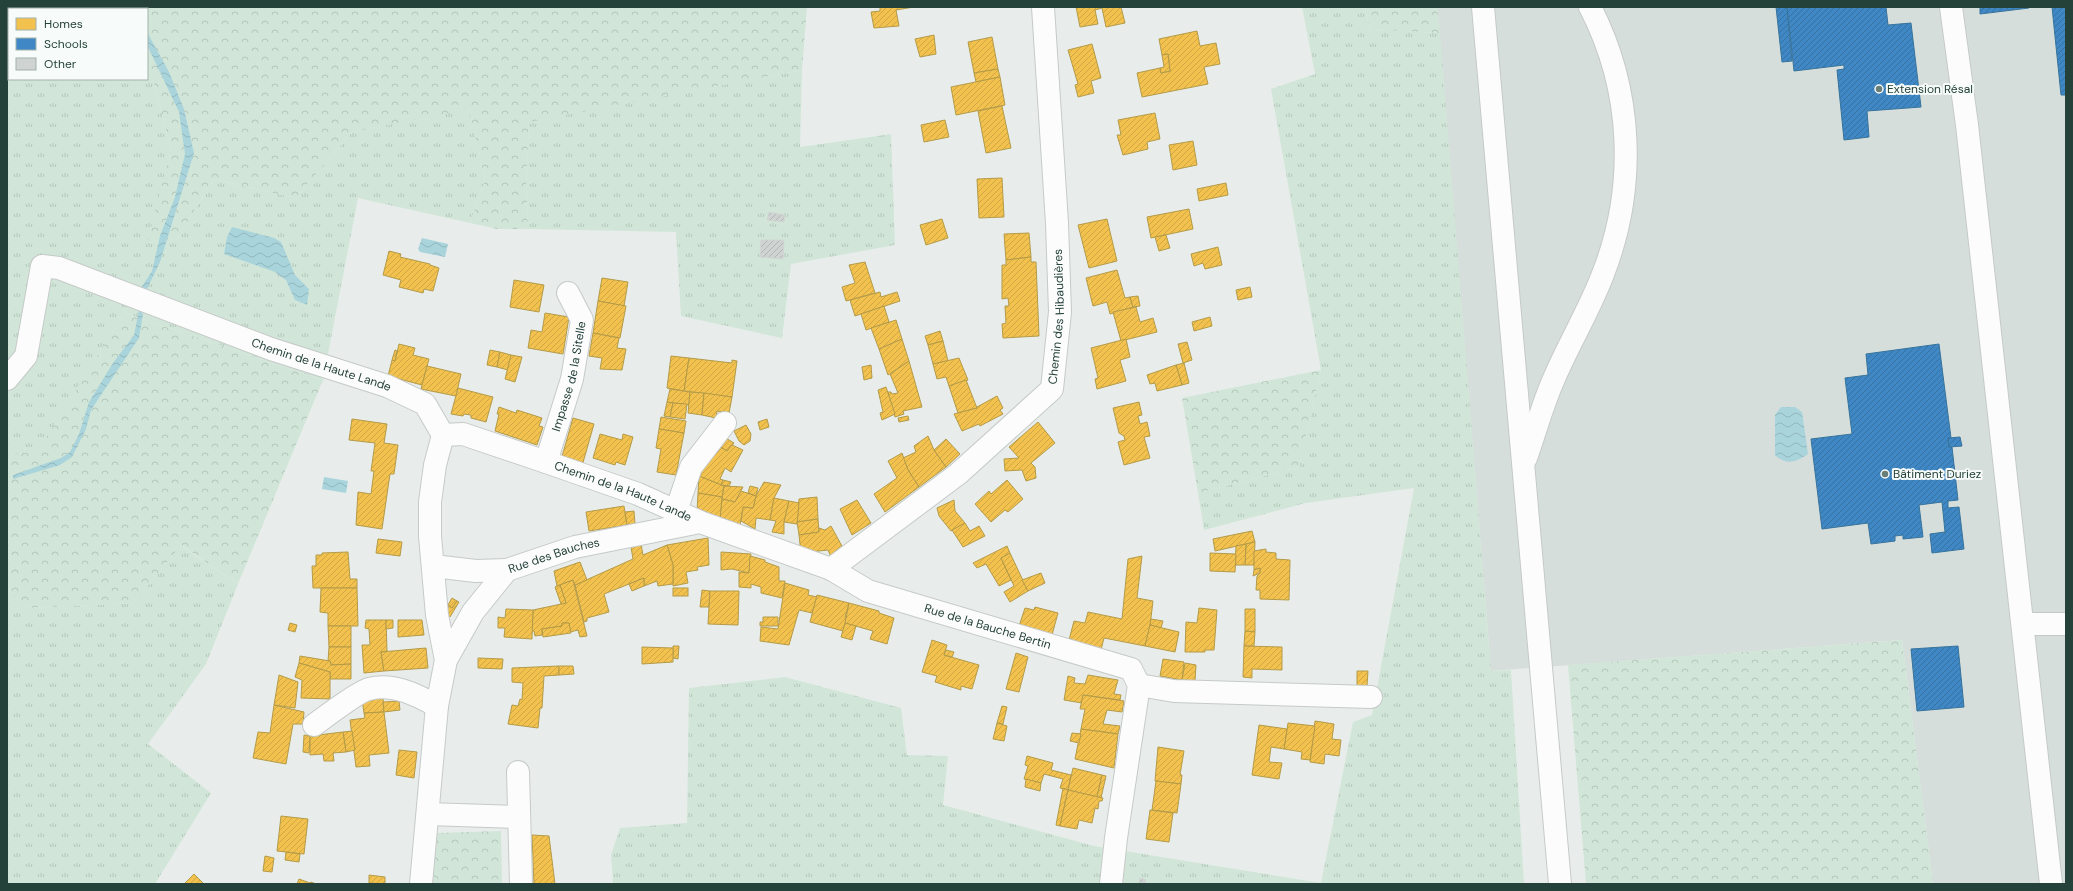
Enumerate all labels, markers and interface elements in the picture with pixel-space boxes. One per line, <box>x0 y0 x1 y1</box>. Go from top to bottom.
legend <box>8 8 148 80</box>
text: Homes <box>44 16 83 32</box>
text: Schools <box>44 36 88 52</box>
text: Other <box>44 56 77 72</box>
place label: Extension Résal <box>1887 81 1973 97</box>
marker: Extension Résal <box>1874 84 1884 94</box>
street label: Chemin des Hibaudières <box>1045 249 1068 385</box>
street label: Impasse de la Sitelle <box>548 320 590 433</box>
street label: Chemin de la Haute Lande <box>249 334 394 395</box>
street label: Chemin de la Haute Lande <box>552 457 694 525</box>
place label: Bâtiment Duriez <box>1893 466 1981 482</box>
marker: Bâtiment Duriez <box>1880 469 1890 479</box>
street label: Rue des Bauches <box>506 534 601 577</box>
street label: Rue de la Bauche Bertin <box>922 600 1053 653</box>

